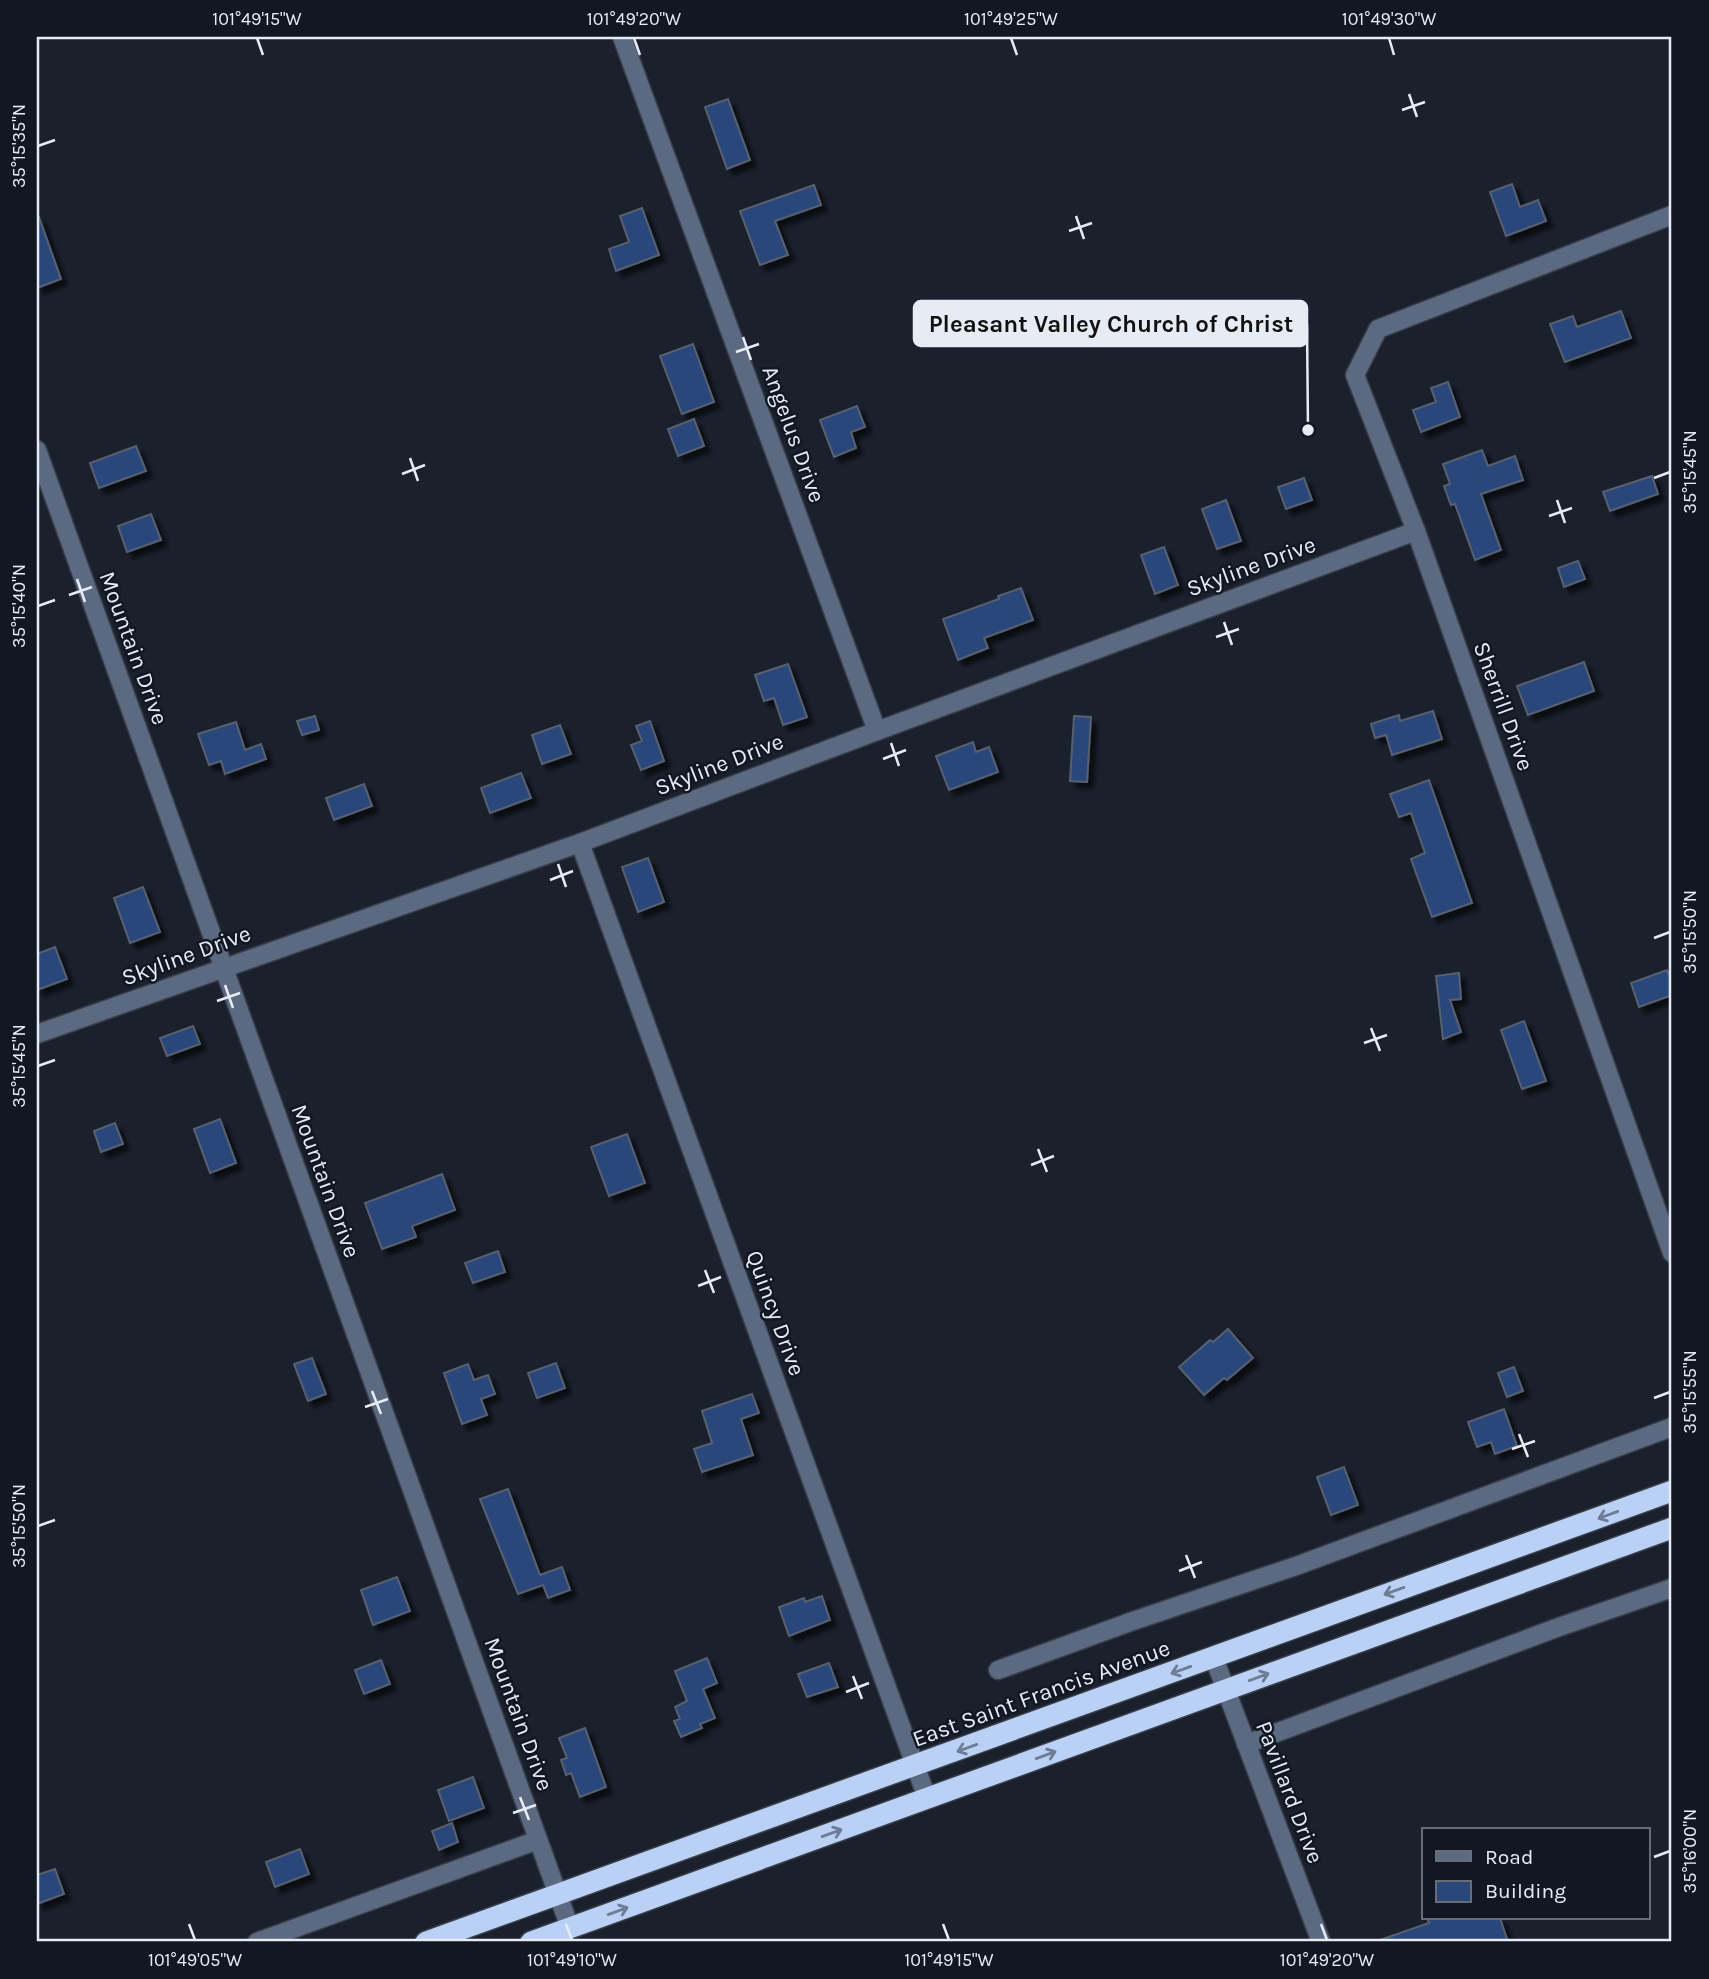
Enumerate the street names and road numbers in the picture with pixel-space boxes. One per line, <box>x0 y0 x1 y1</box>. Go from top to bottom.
street label: Angelus Drive <box>756 362 831 506</box>
street label: Skyline Drive <box>1183 531 1319 602</box>
street label: Mountain Drive <box>93 568 174 728</box>
street label: Sherrill Drive <box>1468 638 1539 774</box>
street label: Skyline Drive <box>651 728 787 801</box>
street label: Skyline Drive <box>118 920 254 991</box>
street label: Mountain Drive <box>285 1101 366 1261</box>
street label: Quincy Drive <box>740 1247 811 1380</box>
street label: Mountain Drive <box>478 1634 559 1794</box>
street label: East Saint Francis Avenue <box>909 1634 1174 1753</box>
street label: Pavillard Drive <box>1250 1717 1329 1867</box>

